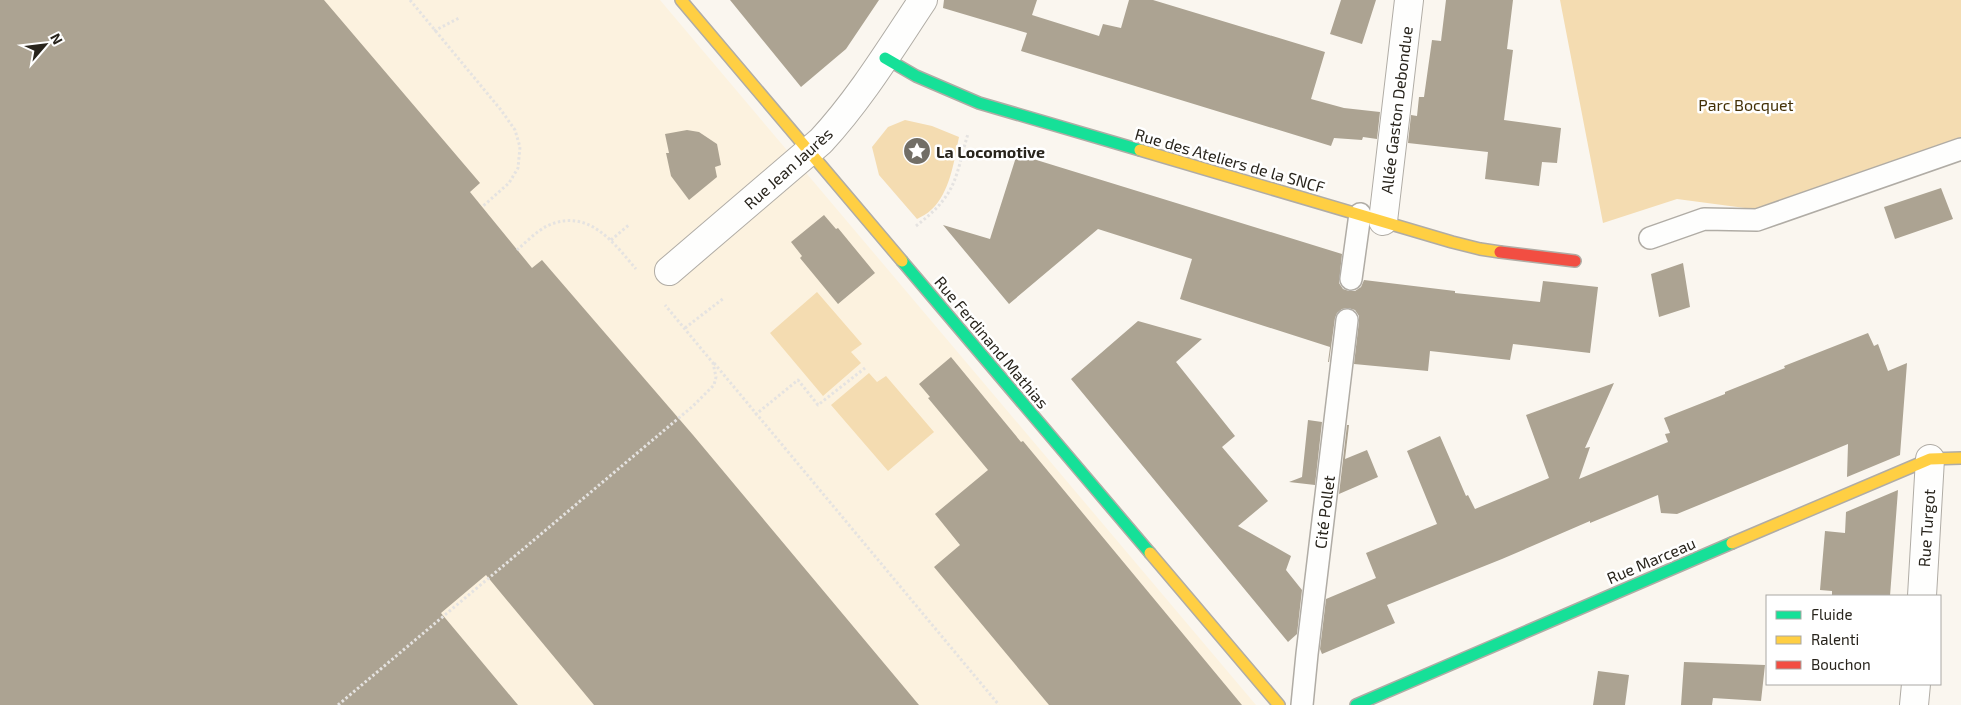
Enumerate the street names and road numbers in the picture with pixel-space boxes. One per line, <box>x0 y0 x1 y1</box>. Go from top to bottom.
street label: Allée Gaston Debondue <box>1376 25 1416 195</box>
street label: Rue Jean Jaurès <box>740 123 836 213</box>
street label: Rue des Ateliers de la SNCF <box>1133 124 1327 196</box>
street label: Rue Ferdinand Mathias <box>931 272 1053 412</box>
street label: Cité Pollet <box>1310 474 1338 550</box>
street label: Rue Turgot <box>1914 488 1938 568</box>
street label: Rue Marceau <box>1604 533 1698 587</box>

